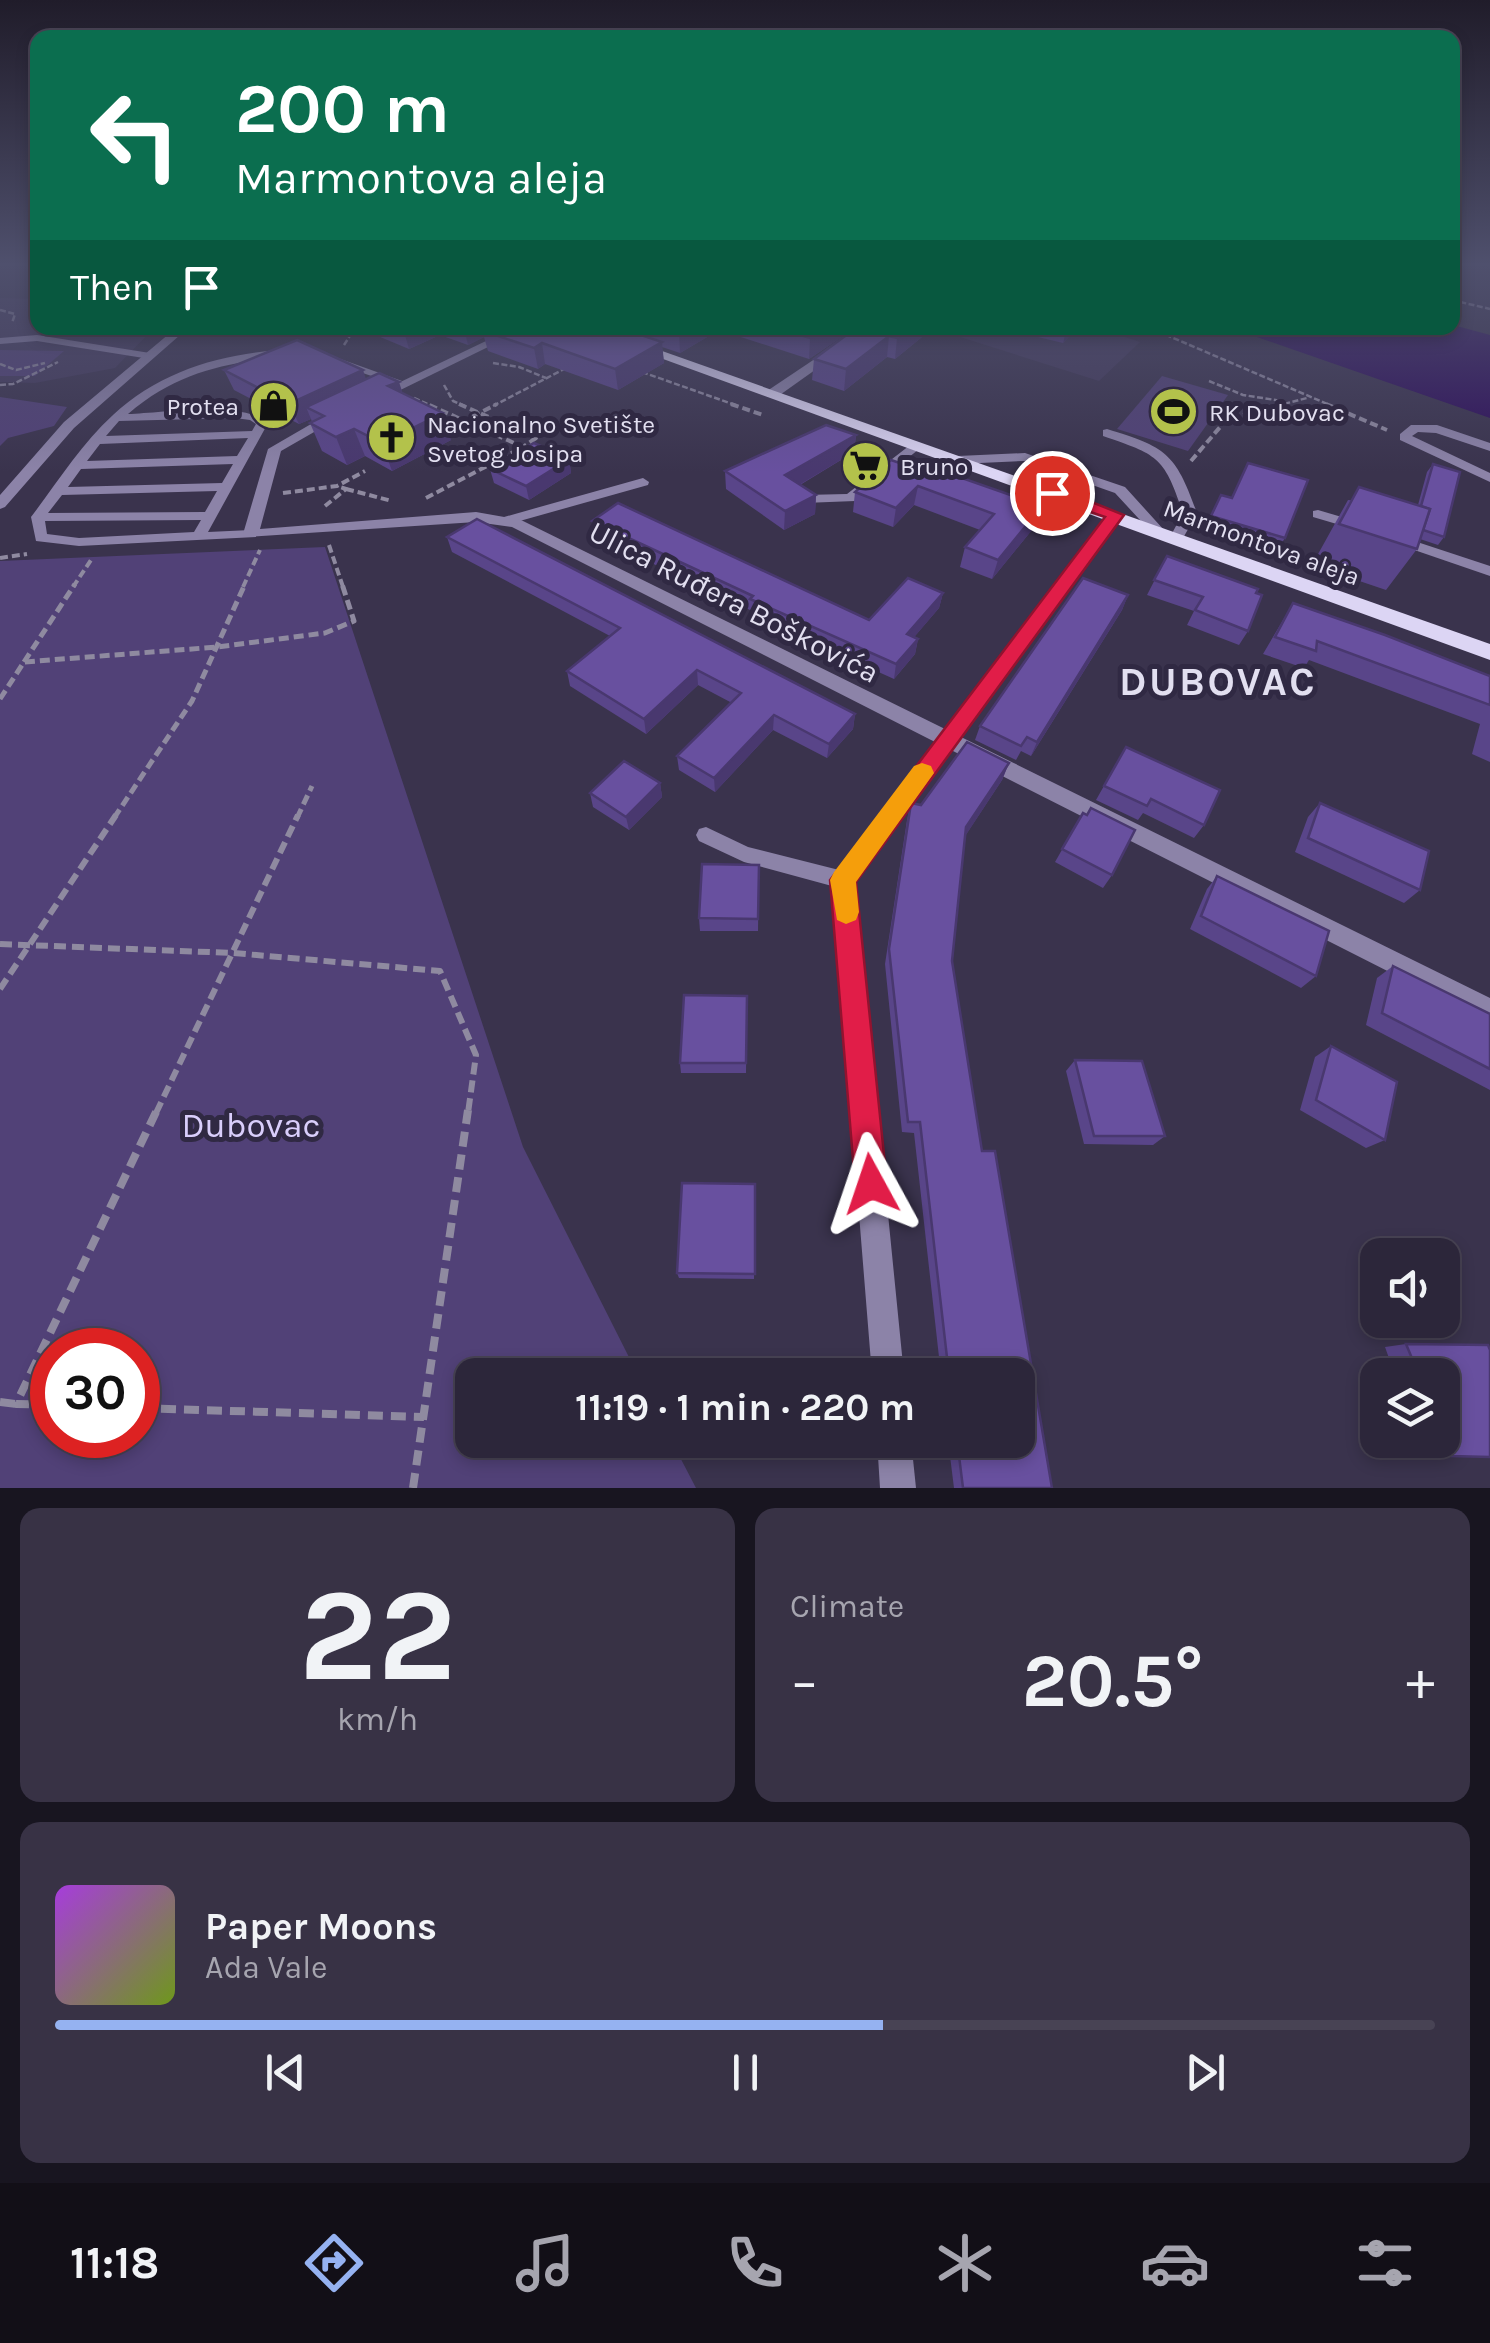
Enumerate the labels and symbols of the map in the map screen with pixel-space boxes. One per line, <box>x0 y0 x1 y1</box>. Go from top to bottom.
shop icon: Protea <box>248 380 300 432</box>
sports icon: RK Dubovac <box>1148 386 1200 438</box>
place label: Protea <box>166 392 239 421</box>
place label: RK Dubovac <box>1209 398 1345 427</box>
place label: Nacionalno Svetište Svetog Josipa <box>427 410 655 468</box>
church icon: Nacionalno Svetište Svetog Josipa <box>366 412 418 464</box>
supermarket icon: Bruno <box>839 440 891 492</box>
pin <box>1010 451 1095 536</box>
place label: Bruno <box>900 452 968 481</box>
street label: Marmontova aleja <box>1160 494 1364 591</box>
street label: Ulica Ruđera Boškovića <box>583 513 885 691</box>
district label: DUBOVAC <box>1119 658 1317 705</box>
park label: Dubovac <box>181 1105 321 1146</box>
position arrow <box>819 1132 923 1236</box>
speed limit sign: 30 <box>30 1328 160 1458</box>

